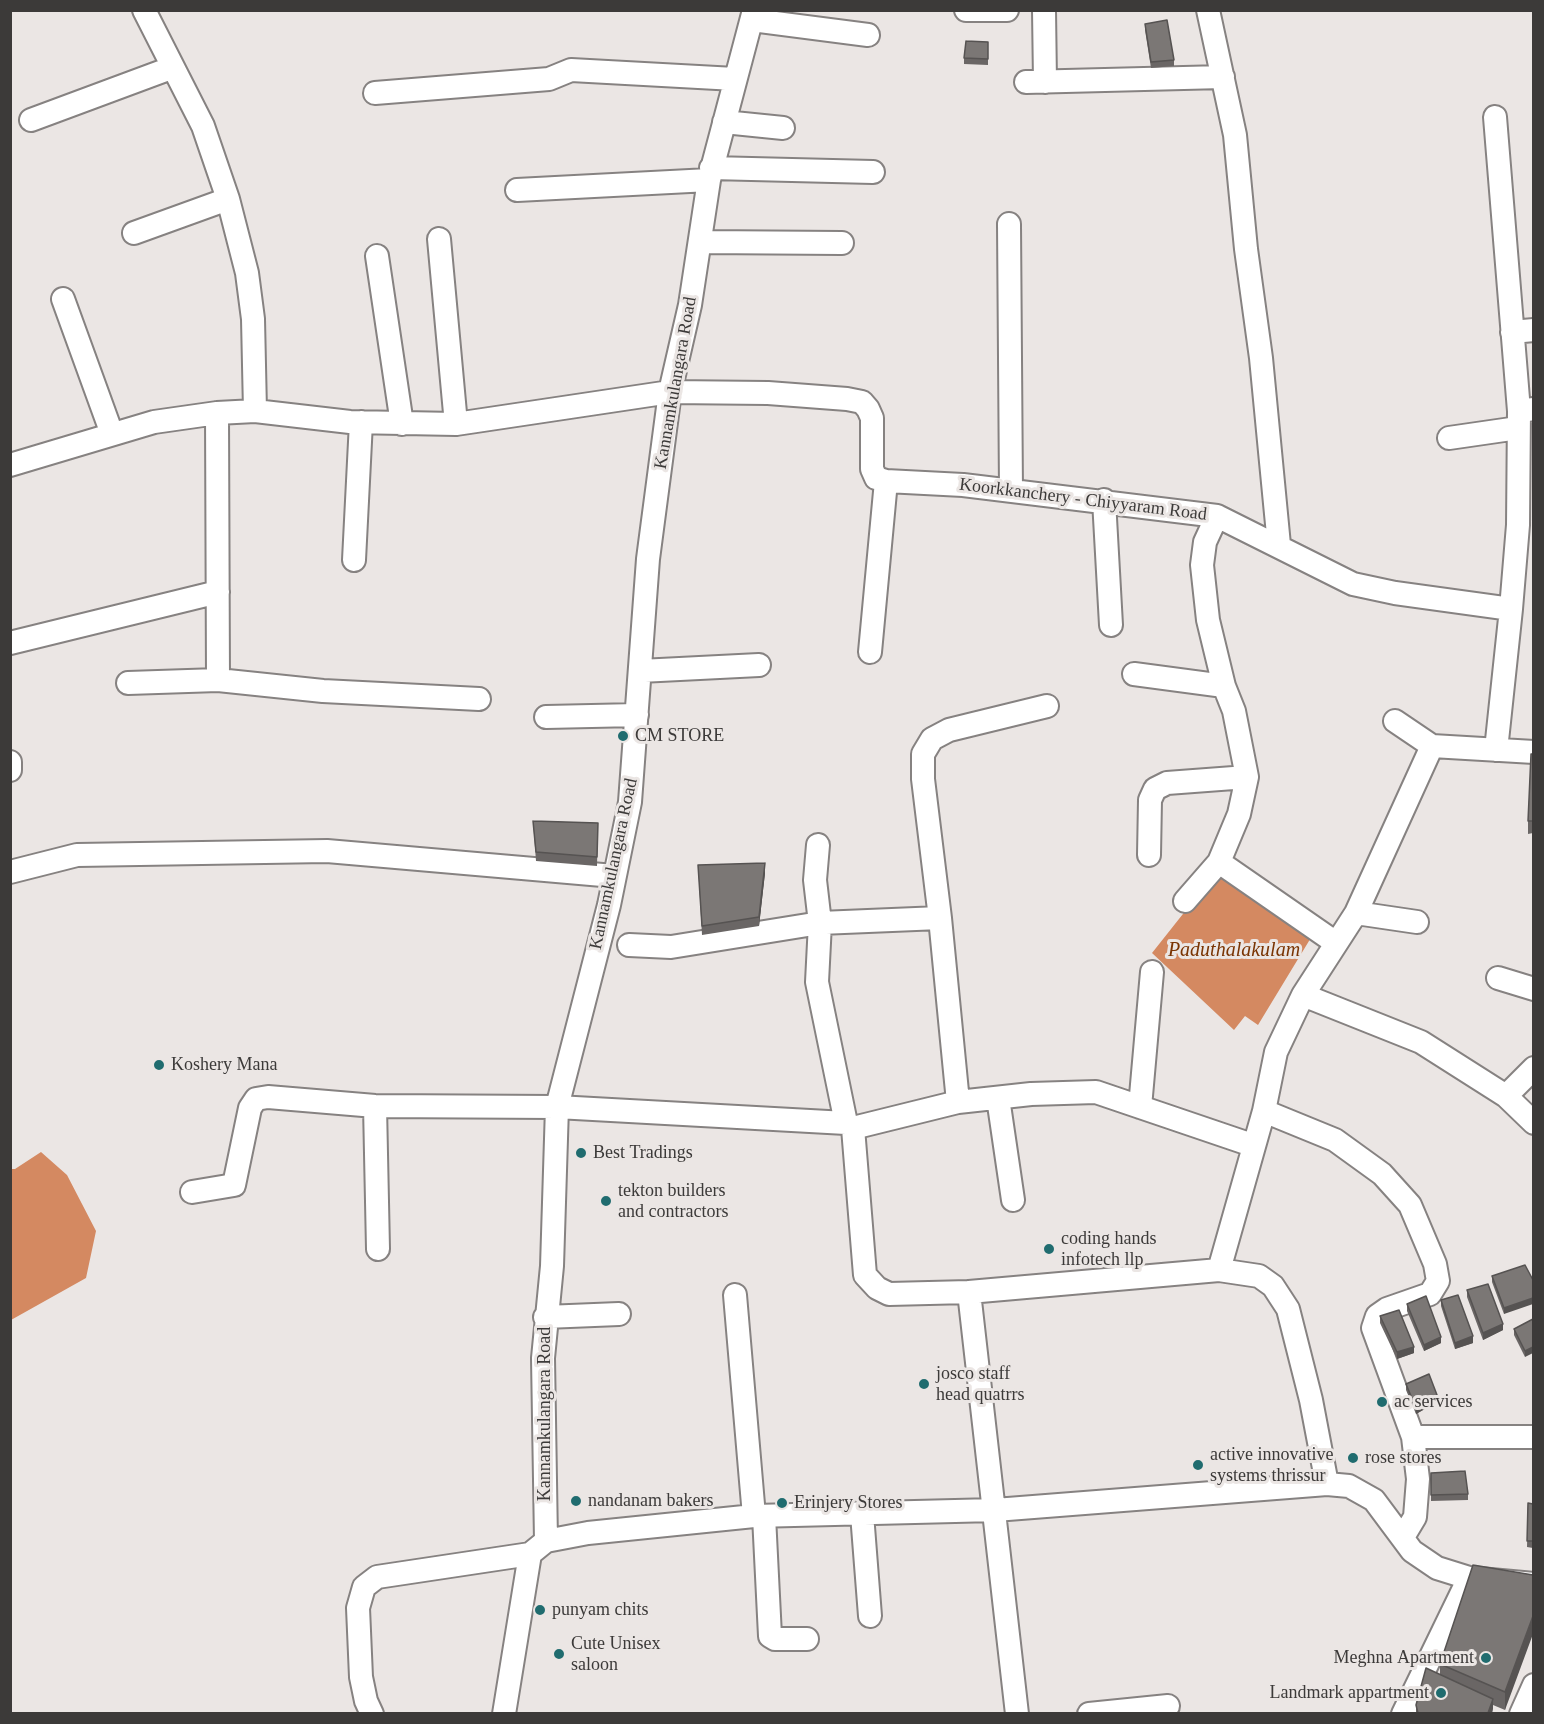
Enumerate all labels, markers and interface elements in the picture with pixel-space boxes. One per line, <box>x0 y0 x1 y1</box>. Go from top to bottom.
street label: Kannamkulangara Road <box>650 295 702 471</box>
street label: Koorkkanchery - Chiyyaram Road <box>958 474 1208 526</box>
place label: CM STORE <box>635 725 724 747</box>
marker: CM STORE <box>616 729 630 743</box>
street label: Kannamkulangara Road <box>585 776 643 952</box>
water label: Paduthalakulam <box>1168 939 1300 963</box>
place label: Koshery Mana <box>171 1054 277 1076</box>
marker: Koshery Mana <box>152 1058 166 1072</box>
place label: Best Tradings <box>593 1142 693 1164</box>
marker: Best Tradings <box>574 1146 588 1160</box>
place label: tekton builders and contractors <box>618 1180 728 1222</box>
marker: tekton builders and contractors <box>599 1194 613 1208</box>
place label: coding hands infotech llp <box>1061 1228 1156 1270</box>
marker: coding hands infotech llp <box>1042 1242 1056 1256</box>
street label: Kannamkulangara Road <box>534 1327 556 1501</box>
place label: josco staff head quatrrs <box>936 1363 1024 1406</box>
marker: josco staff head quatrrs <box>917 1377 931 1391</box>
place label: ac services <box>1394 1391 1472 1413</box>
marker: ac services <box>1375 1395 1389 1409</box>
place label: active innovative systems thrissur <box>1210 1444 1333 1486</box>
place label: rose stores <box>1365 1447 1441 1469</box>
marker: rose stores <box>1346 1451 1360 1465</box>
marker: active innovative systems thrissur <box>1191 1458 1205 1472</box>
place label: nandanam bakers <box>588 1490 713 1512</box>
place label: Erinjery Stores <box>794 1492 902 1514</box>
marker: nandanam bakers <box>569 1494 583 1508</box>
marker: Erinjery Stores <box>775 1496 789 1510</box>
place label: punyam chits <box>552 1599 648 1621</box>
marker: punyam chits <box>533 1603 547 1617</box>
place label: Cute Unisex saloon <box>571 1633 660 1676</box>
marker: Cute Unisex saloon <box>552 1647 566 1661</box>
place label: Meghna Apartment <box>1334 1647 1474 1669</box>
marker: Meghna Apartment <box>1479 1651 1493 1665</box>
place label: Landmark appartment <box>1270 1682 1429 1704</box>
marker: Landmark appartment <box>1434 1686 1448 1700</box>

